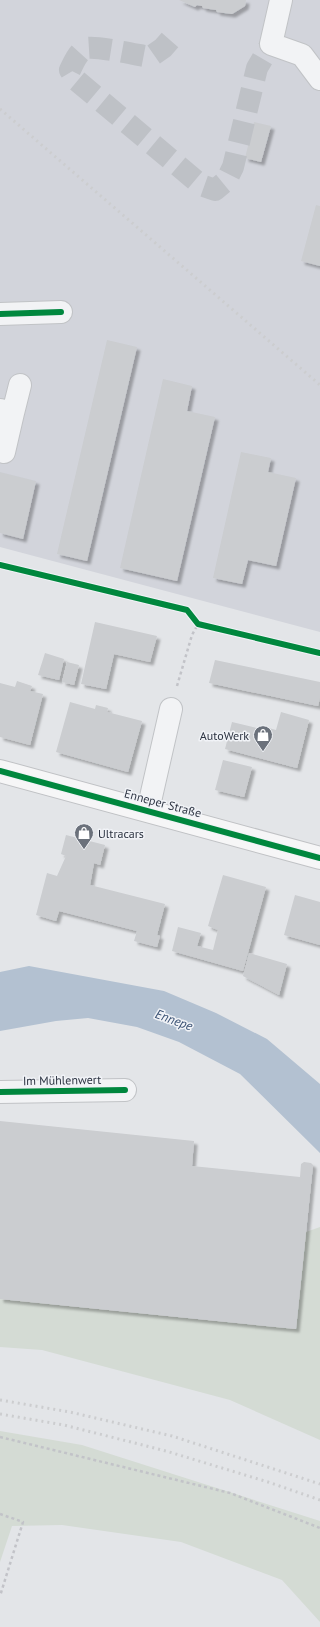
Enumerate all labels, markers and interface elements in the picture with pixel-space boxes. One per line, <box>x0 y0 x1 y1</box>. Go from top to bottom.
shop icon: AutoWerk <box>252 724 274 752</box>
place label: AutoWerk <box>200 728 249 743</box>
street label: Enneper Straße <box>123 786 203 820</box>
shop icon: Ultracars <box>73 822 95 850</box>
place label: Ultracars <box>98 826 144 841</box>
water label: Ennepe <box>153 1005 195 1035</box>
street label: Im Mühlenwert <box>23 1072 101 1088</box>

